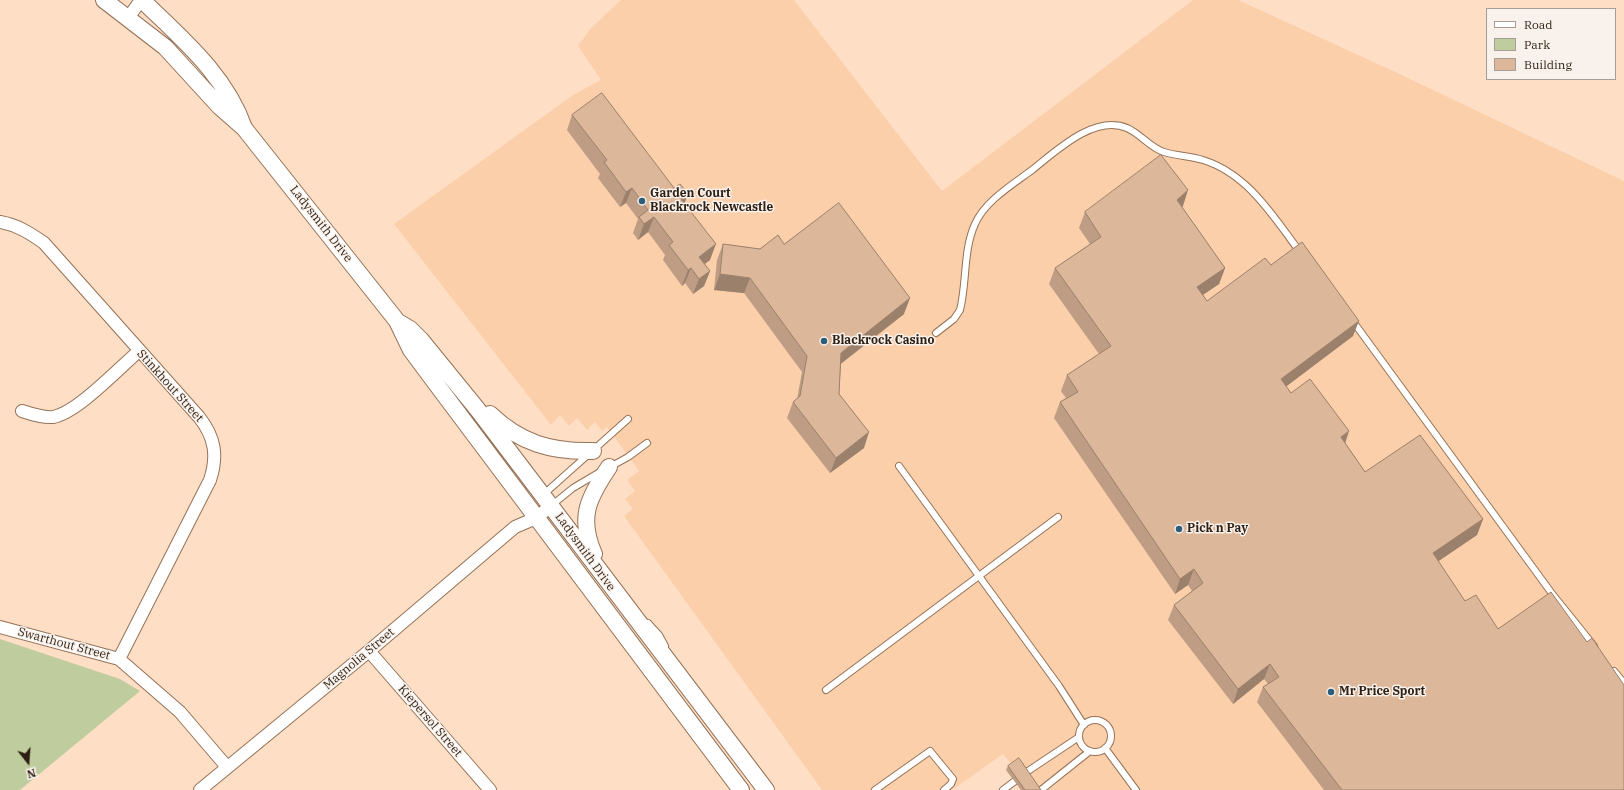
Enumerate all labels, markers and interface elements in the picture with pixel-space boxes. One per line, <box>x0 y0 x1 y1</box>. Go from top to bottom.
legend <box>1486 8 1616 80</box>
text: Road <box>1524 17 1553 32</box>
text: Park <box>1524 37 1550 52</box>
text: Building <box>1524 57 1572 72</box>
street label: Ladysmith Drive <box>287 183 355 265</box>
place label: Garden Court Blackrock Newcastle <box>650 187 773 215</box>
marker: Garden Court Blackrock Newcastle <box>637 196 647 206</box>
place label: Blackrock Casino <box>832 334 935 348</box>
marker: Blackrock Casino <box>819 336 829 346</box>
street label: Stinkhout Street <box>134 347 206 425</box>
street label: Ladysmith Drive <box>552 510 618 594</box>
place label: Pick n Pay <box>1187 522 1248 536</box>
marker: Pick n Pay <box>1174 524 1184 534</box>
street label: Swarthout Street <box>16 625 112 663</box>
street label: Magnolia Street <box>321 625 397 693</box>
street label: Kiepersol Street <box>395 682 465 760</box>
place label: Mr Price Sport <box>1339 685 1425 699</box>
marker: Mr Price Sport <box>1326 687 1336 697</box>
north arrow <box>8 742 48 782</box>
text: N <box>25 766 38 781</box>

